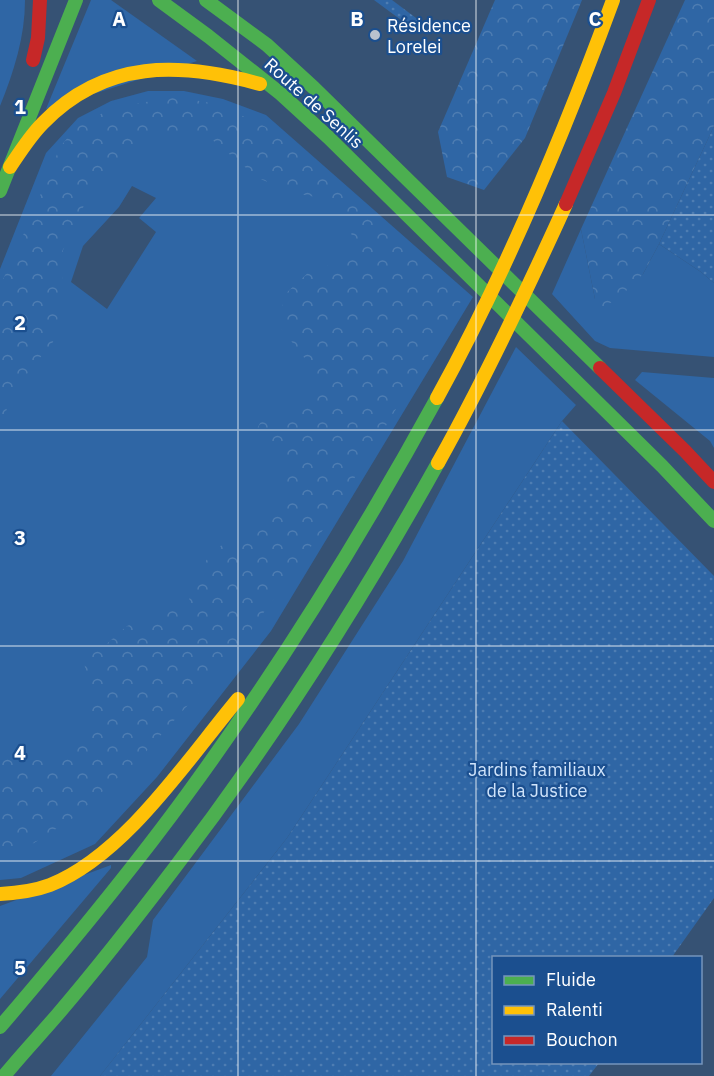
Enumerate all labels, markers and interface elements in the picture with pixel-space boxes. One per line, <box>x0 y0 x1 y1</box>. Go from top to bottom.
text: A <box>112 5 126 32</box>
text: B <box>350 5 364 32</box>
text: C <box>588 5 602 32</box>
place label: Résidence Lorelei <box>387 14 471 58</box>
marker: Résidence Lorelei <box>368 28 382 42</box>
street label: Route de Senlis <box>260 53 368 153</box>
text: 1 <box>14 93 26 120</box>
text: 2 <box>14 309 26 336</box>
text: 3 <box>14 524 26 551</box>
text: 4 <box>14 739 26 766</box>
park label: Jardins familiaux de la Justice <box>468 758 606 802</box>
text: 5 <box>14 954 26 981</box>
legend <box>492 956 702 1064</box>
text: Fluide <box>546 968 596 991</box>
text: Ralenti <box>546 998 603 1021</box>
text: Bouchon <box>546 1028 618 1051</box>

